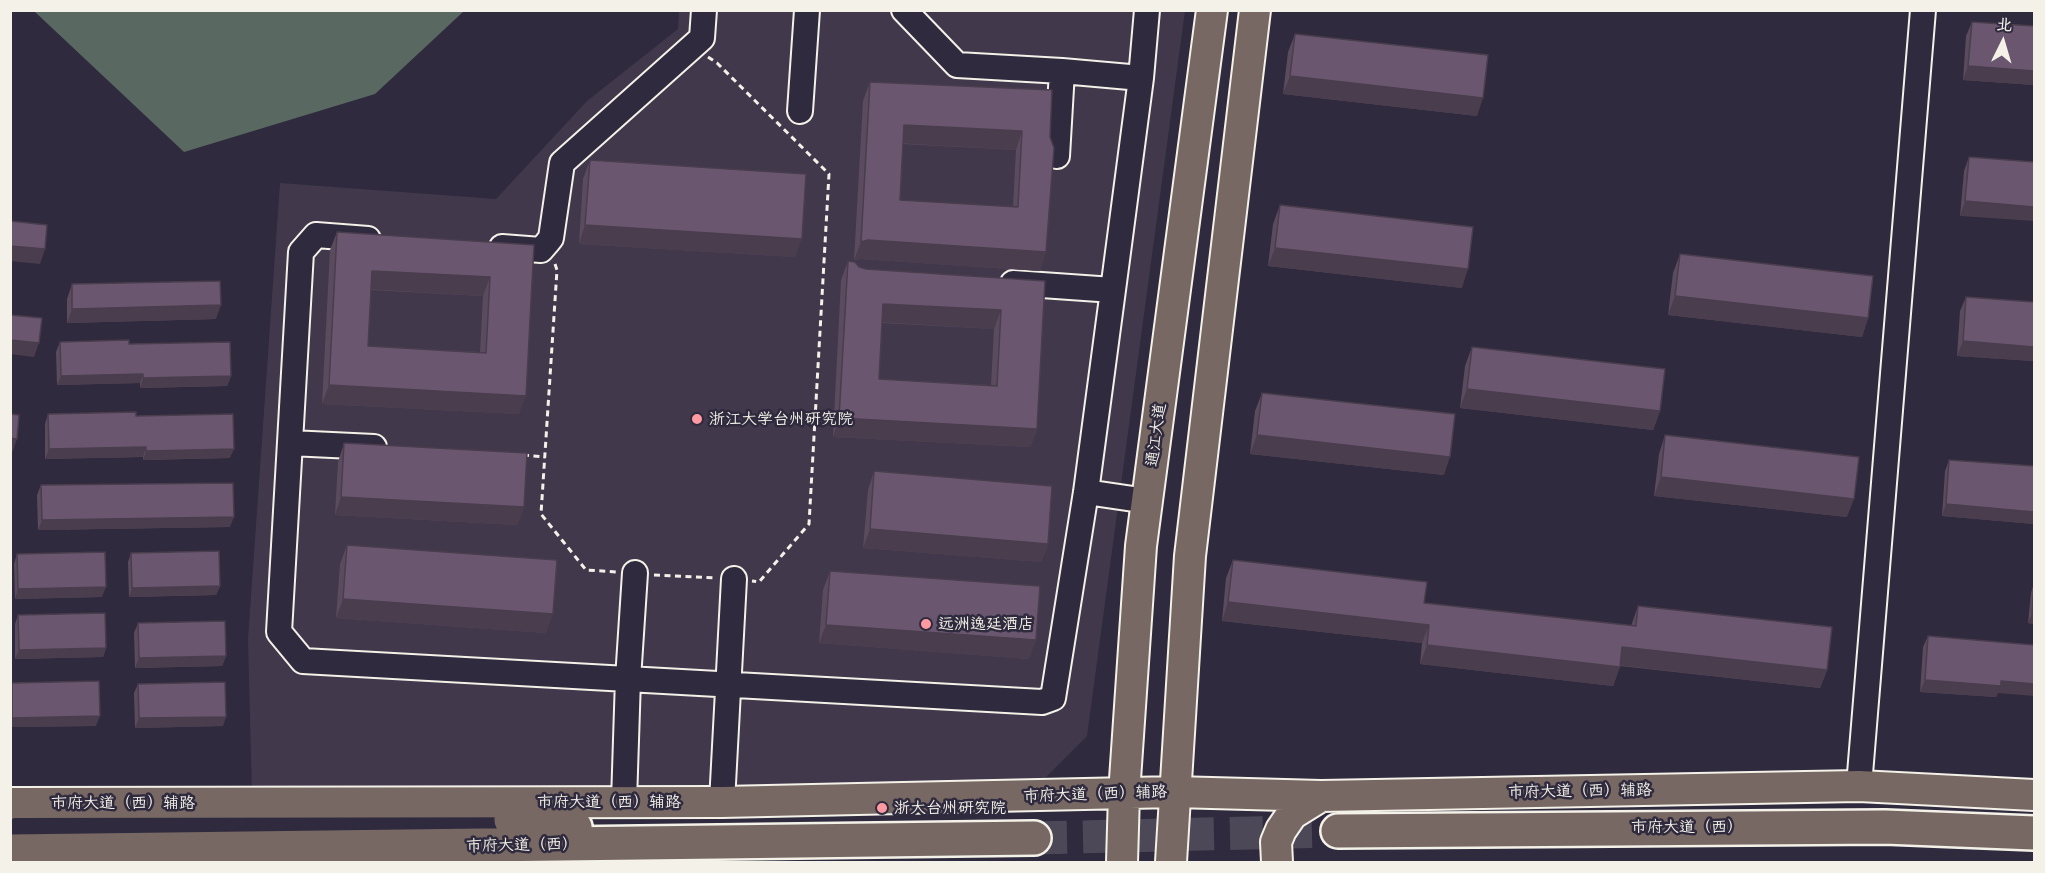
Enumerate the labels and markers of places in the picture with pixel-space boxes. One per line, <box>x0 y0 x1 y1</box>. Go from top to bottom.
place label: 浙江大学台州研究院 <box>709 409 853 429</box>
marker: 浙江大学台州研究院 <box>690 412 704 426</box>
place label: 远洲逸廷酒店 <box>938 614 1034 634</box>
marker: 远洲逸廷酒店 <box>919 617 933 631</box>
place label: 浙大台州研究院 <box>894 798 1006 818</box>
marker: 浙大台州研究院 <box>875 801 889 815</box>

